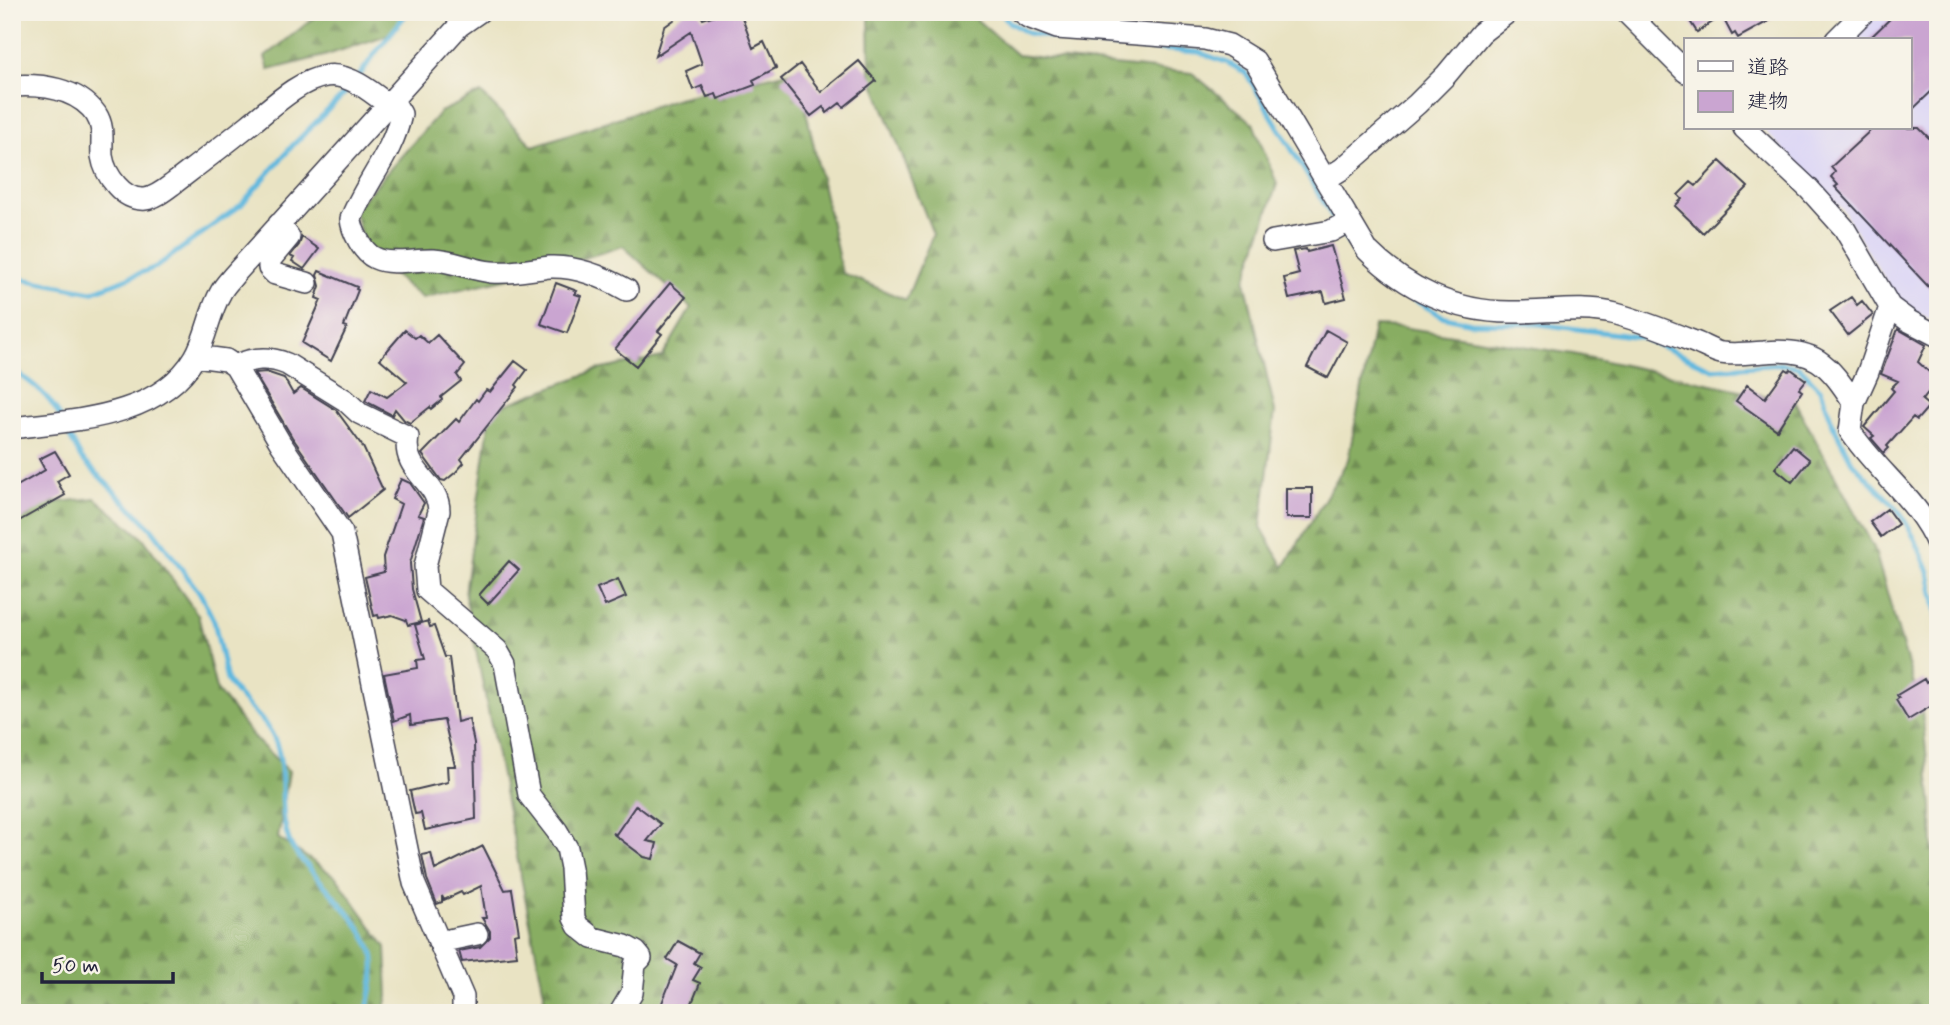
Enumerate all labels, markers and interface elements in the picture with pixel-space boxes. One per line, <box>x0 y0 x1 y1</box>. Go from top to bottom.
legend <box>1684 38 1912 130</box>
text: 道路 <box>1747 54 1789 82</box>
text: 建物 <box>1747 88 1789 116</box>
scale bar <box>42 941 173 985</box>
text: 50 m <box>52 952 99 980</box>

